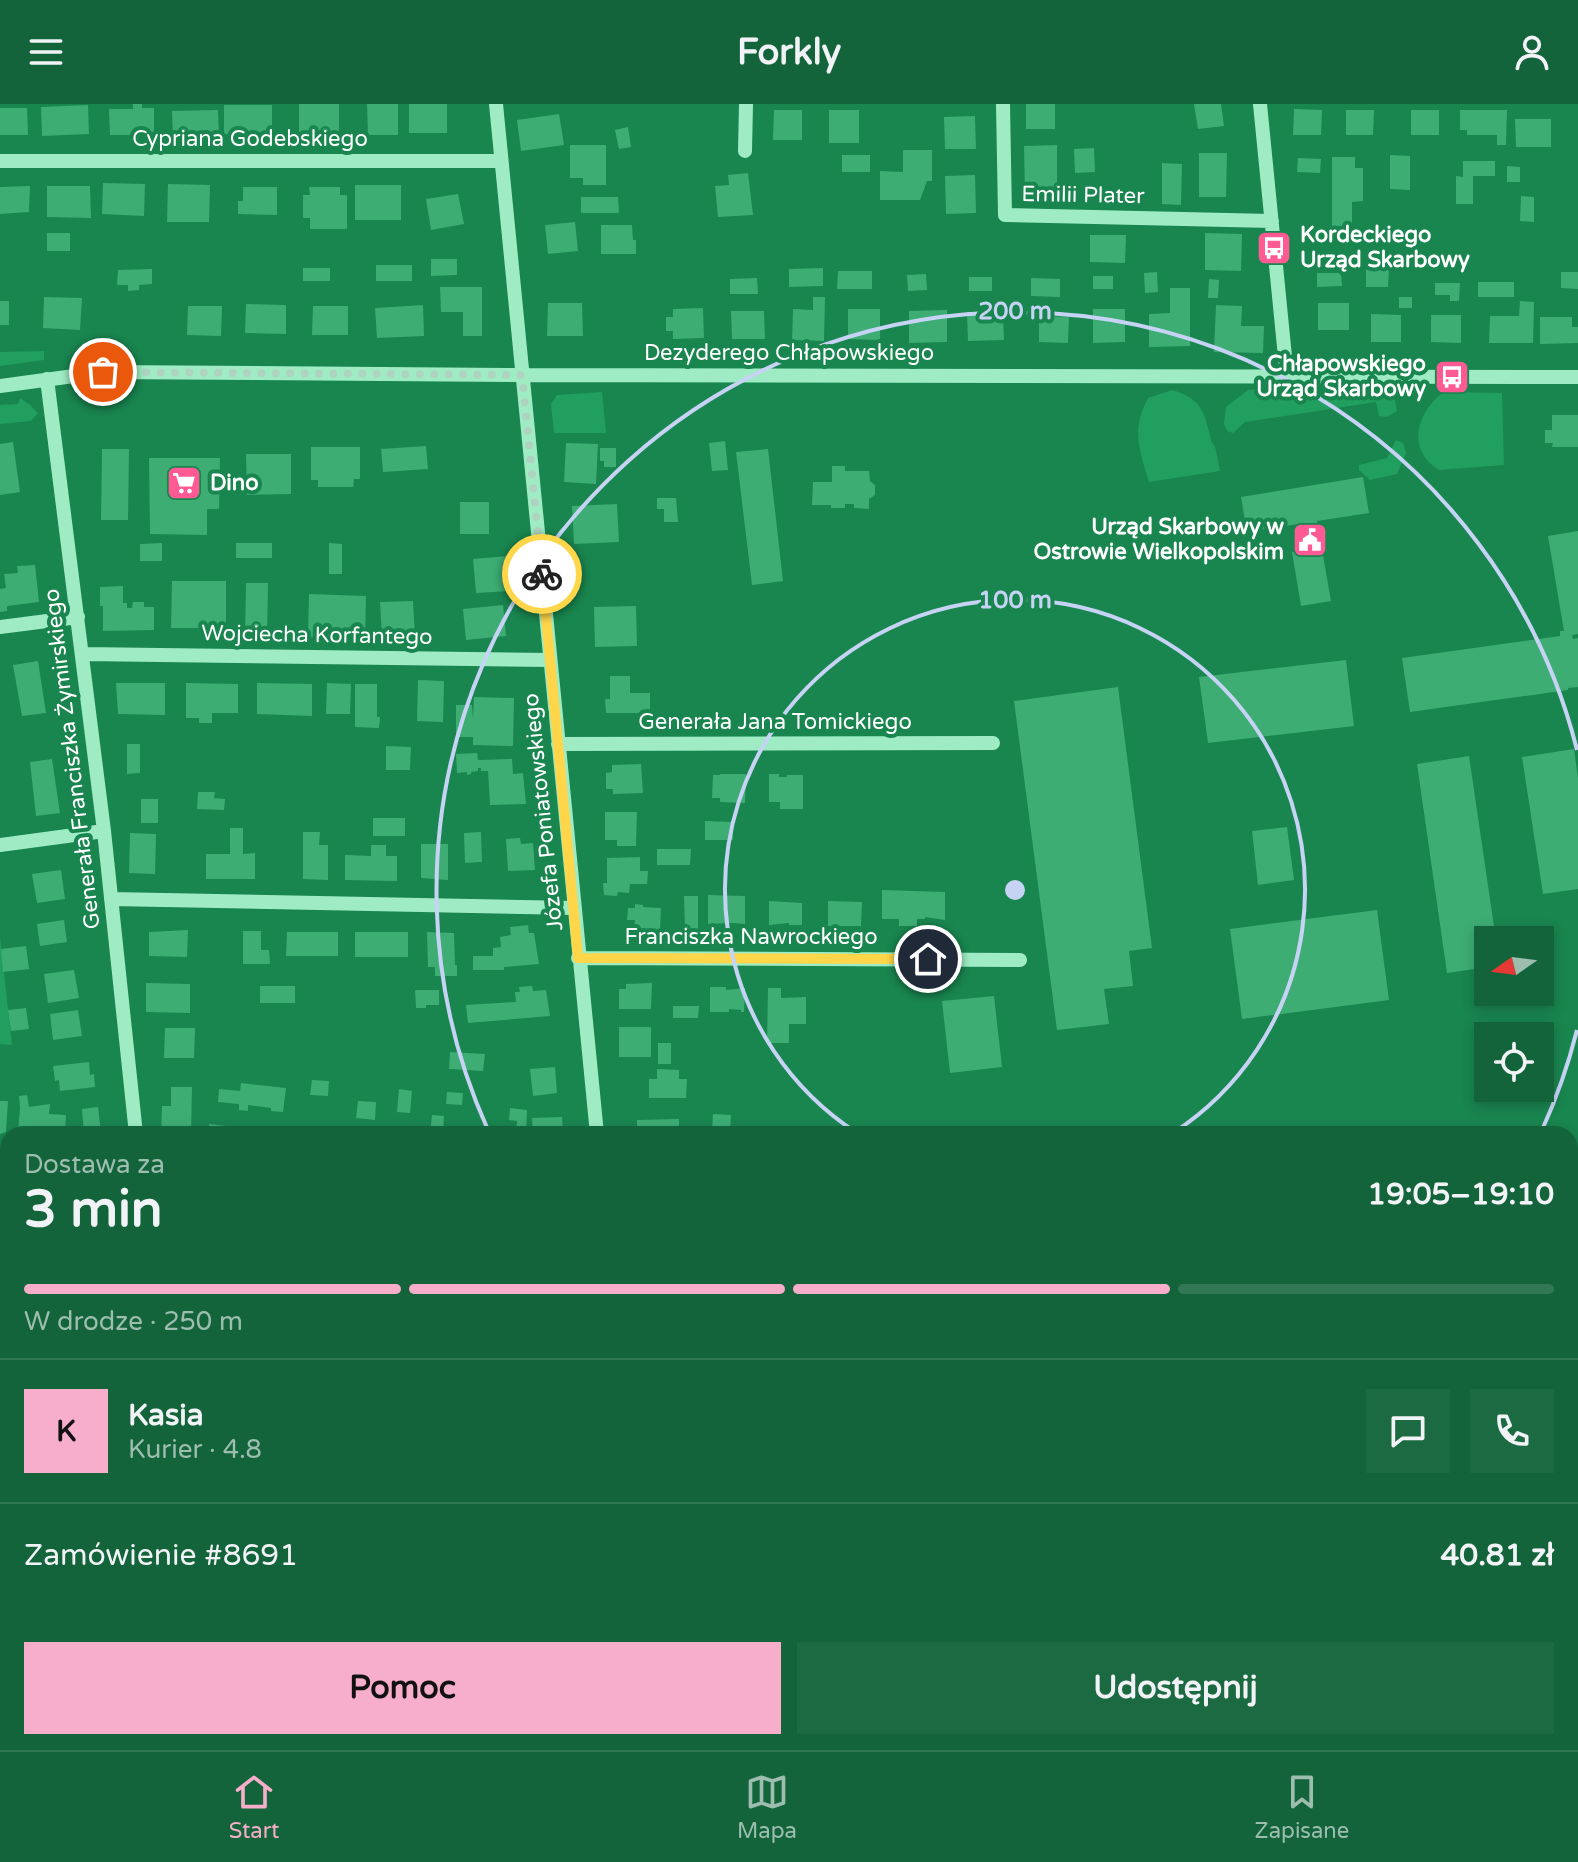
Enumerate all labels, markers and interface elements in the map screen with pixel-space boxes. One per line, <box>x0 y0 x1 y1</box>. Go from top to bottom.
icon: menu <box>24 30 68 74</box>
icon: person <box>1510 30 1554 74</box>
text: Forkly <box>737 31 841 74</box>
street label: Cypriana Godebskiego <box>132 126 368 152</box>
street label: Emilii Plater <box>1021 181 1145 209</box>
place label: Kordeckiego Urząd Skarbowy <box>1300 222 1470 273</box>
bus stop icon: Kordeckiego Urząd Skarbowy <box>1255 229 1293 267</box>
text: 200 m <box>978 297 1052 326</box>
pin <box>69 338 137 406</box>
street label: Dezyderego Chłapowskiego <box>644 340 934 366</box>
icon: bag <box>81 350 125 394</box>
place label: Chłapowskiego Urząd Skarbowy <box>1256 351 1426 402</box>
bus stop icon: Chłapowskiego Urząd Skarbowy <box>1433 358 1471 396</box>
supermarket icon: Dino <box>165 464 203 502</box>
place label: Dino <box>210 470 259 496</box>
place label: Urząd Skarbowy w Ostrowie Wielkopolskim <box>1033 514 1285 565</box>
public building icon: Urząd Skarbowy w Ostrowie Wielkopolskim <box>1291 521 1329 559</box>
courier <box>502 534 582 614</box>
icon: bike <box>520 552 564 596</box>
text: 100 m <box>978 586 1052 615</box>
street label: Generała Franciszka Żymirskiego <box>38 587 106 931</box>
street label: Wojciecha Korfantego <box>201 620 433 650</box>
street label: Józefa Poniatowskiego <box>518 692 568 932</box>
street label: Generała Jana Tomickiego <box>638 709 912 735</box>
centre of rings <box>1001 876 1029 904</box>
street label: Franciszka Nawrockiego <box>624 924 878 950</box>
pin <box>894 925 962 993</box>
north arrow <box>1474 926 1554 1006</box>
map controls <box>1474 926 1554 1102</box>
icon: home <box>906 937 950 981</box>
button: locate <box>1474 1022 1554 1102</box>
text: Dostawa za <box>24 1149 165 1180</box>
text: 19:05–19:10 <box>1367 1176 1554 1213</box>
text: 3 min <box>24 1178 163 1241</box>
text: W drodze · 250 m <box>24 1306 243 1337</box>
button: chat <box>1366 1389 1450 1473</box>
button: phone <box>1470 1389 1554 1473</box>
text: Kasia <box>128 1397 204 1434</box>
text: K <box>56 1413 76 1450</box>
text: Kurier · 4.8 <box>128 1434 262 1465</box>
text: Zamówienie #8691 <box>24 1537 298 1574</box>
text: 40.81 zł <box>1440 1537 1554 1574</box>
button: Pomoc <box>24 1642 781 1734</box>
button: Udostępnij <box>797 1642 1554 1734</box>
tab: Start <box>229 1770 279 1844</box>
tab: Mapa <box>737 1770 797 1844</box>
tab: Zapisane <box>1255 1770 1349 1844</box>

